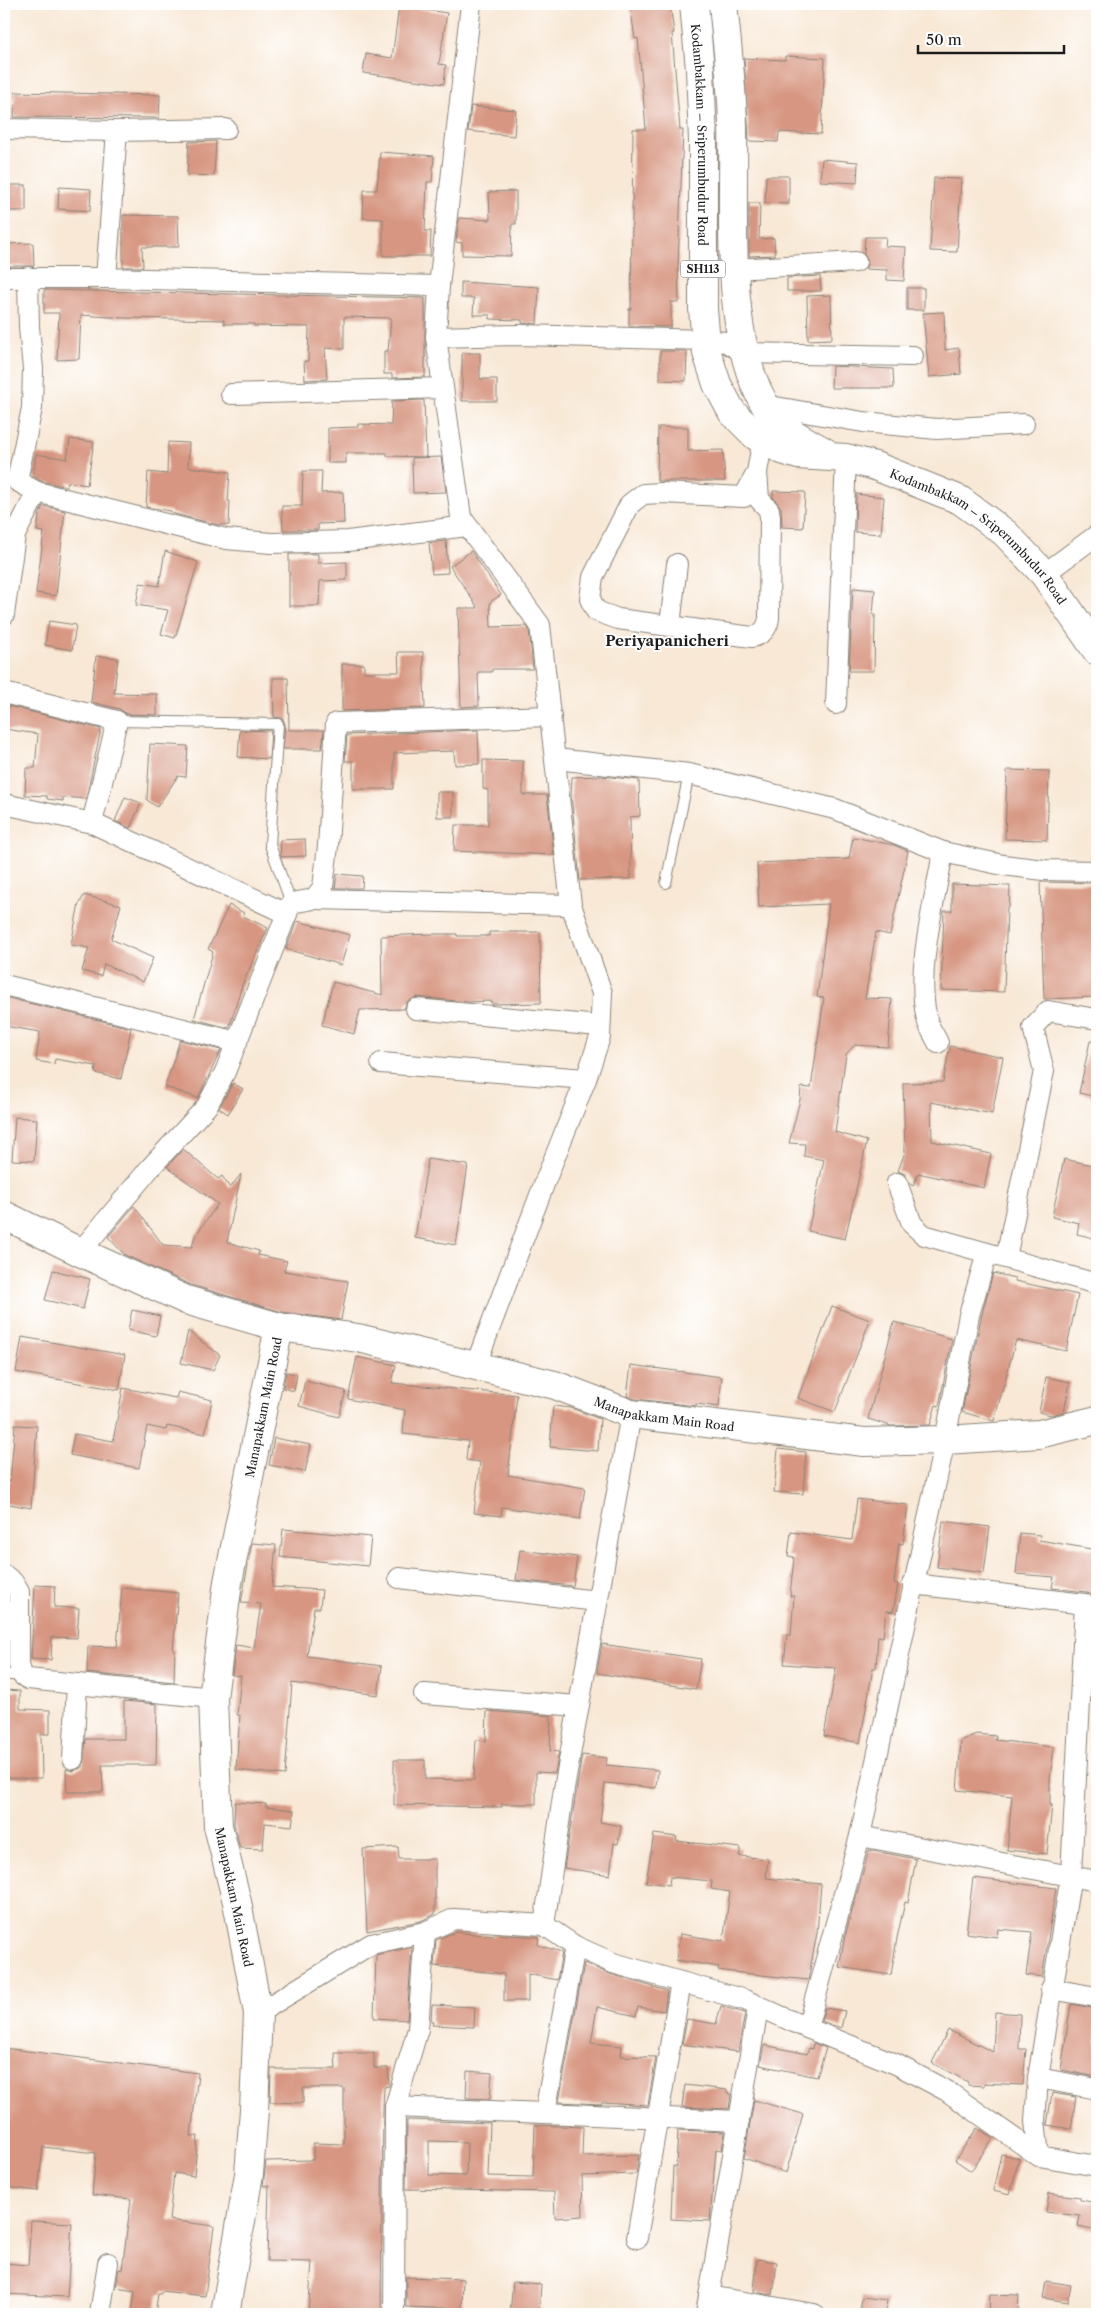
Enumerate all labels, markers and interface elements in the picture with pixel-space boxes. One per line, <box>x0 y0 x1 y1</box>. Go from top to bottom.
scale bar <box>918 22 1065 54</box>
street label: Kodambakkam – Sriperumbudur Road <box>688 23 711 246</box>
text: 50 m <box>926 30 962 49</box>
road number: SH113 <box>680 260 726 278</box>
street label: Kodambakkam – Sriperumbudur Road <box>888 465 1070 608</box>
district label: Periyapanicheri <box>605 631 729 650</box>
street label: Manapakkam Main Road <box>242 1335 284 1479</box>
street label: Manapakkam Main Road <box>592 1393 736 1434</box>
street label: Manapakkam Main Road <box>212 1826 256 1969</box>

